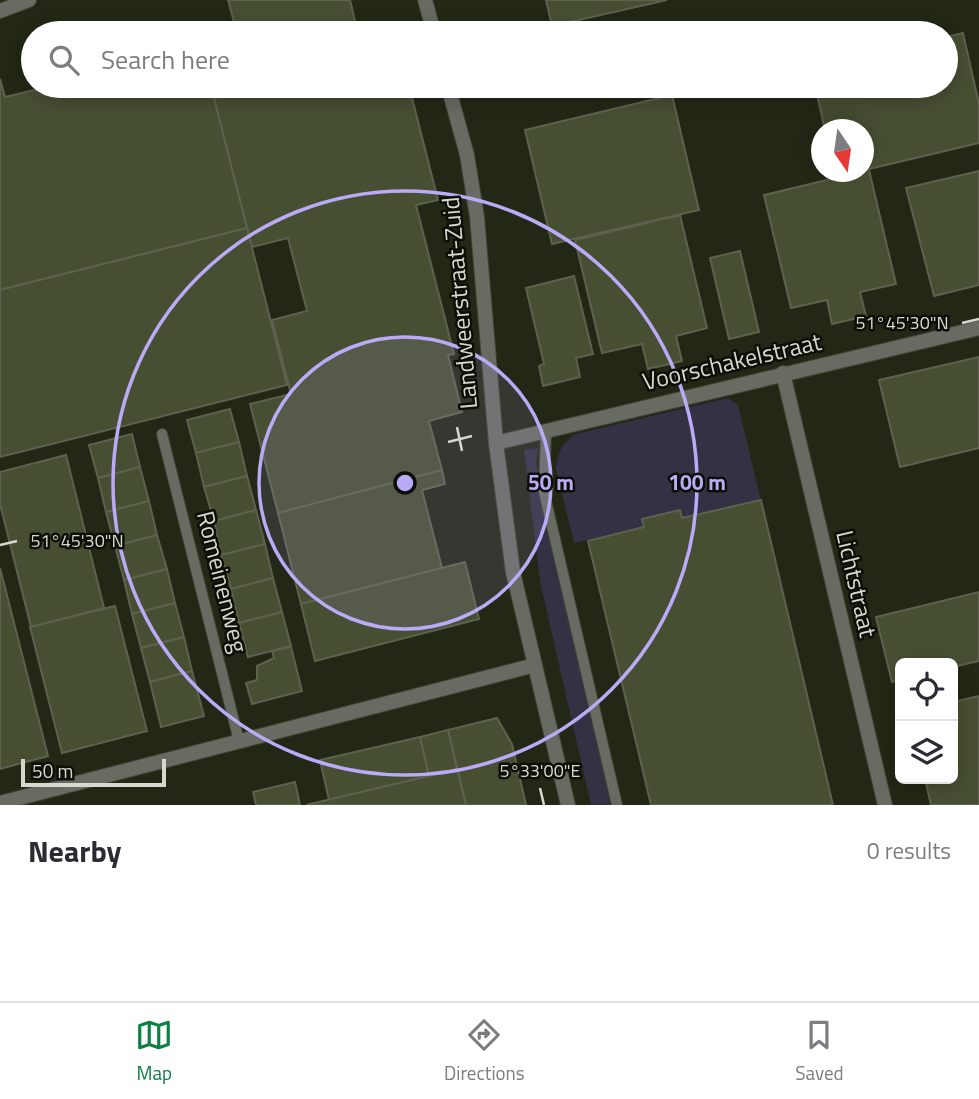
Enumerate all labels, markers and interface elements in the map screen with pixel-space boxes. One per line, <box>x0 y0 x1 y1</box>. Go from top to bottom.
search box <box>21 21 958 98</box>
text: Search here <box>101 40 230 79</box>
icon: search <box>45 41 83 79</box>
north arrow <box>811 119 874 182</box>
street label: Landweerstraat-Zuid <box>432 196 486 411</box>
text: 51°45'30"N <box>855 309 949 336</box>
street label: Voorschakelstraat <box>639 323 825 399</box>
text: 50 m <box>528 466 574 498</box>
text: 100 m <box>668 466 726 498</box>
centre of rings <box>393 471 417 495</box>
street label: Romeinenweg <box>188 507 258 657</box>
text: 51°45'30"N <box>30 527 124 554</box>
street label: Lichtstraat <box>827 527 887 641</box>
map controls <box>895 658 958 784</box>
button: locate <box>895 658 958 721</box>
button: layers <box>895 721 958 784</box>
scale bar <box>21 756 166 788</box>
text: 50 m <box>32 756 73 785</box>
text: 5°33'00"E <box>500 757 580 784</box>
text: Nearby <box>28 828 121 874</box>
text: 0 results <box>867 833 951 868</box>
tab: Map <box>135 1016 173 1087</box>
tab: Directions <box>444 1016 525 1087</box>
tab: Saved <box>795 1016 844 1087</box>

